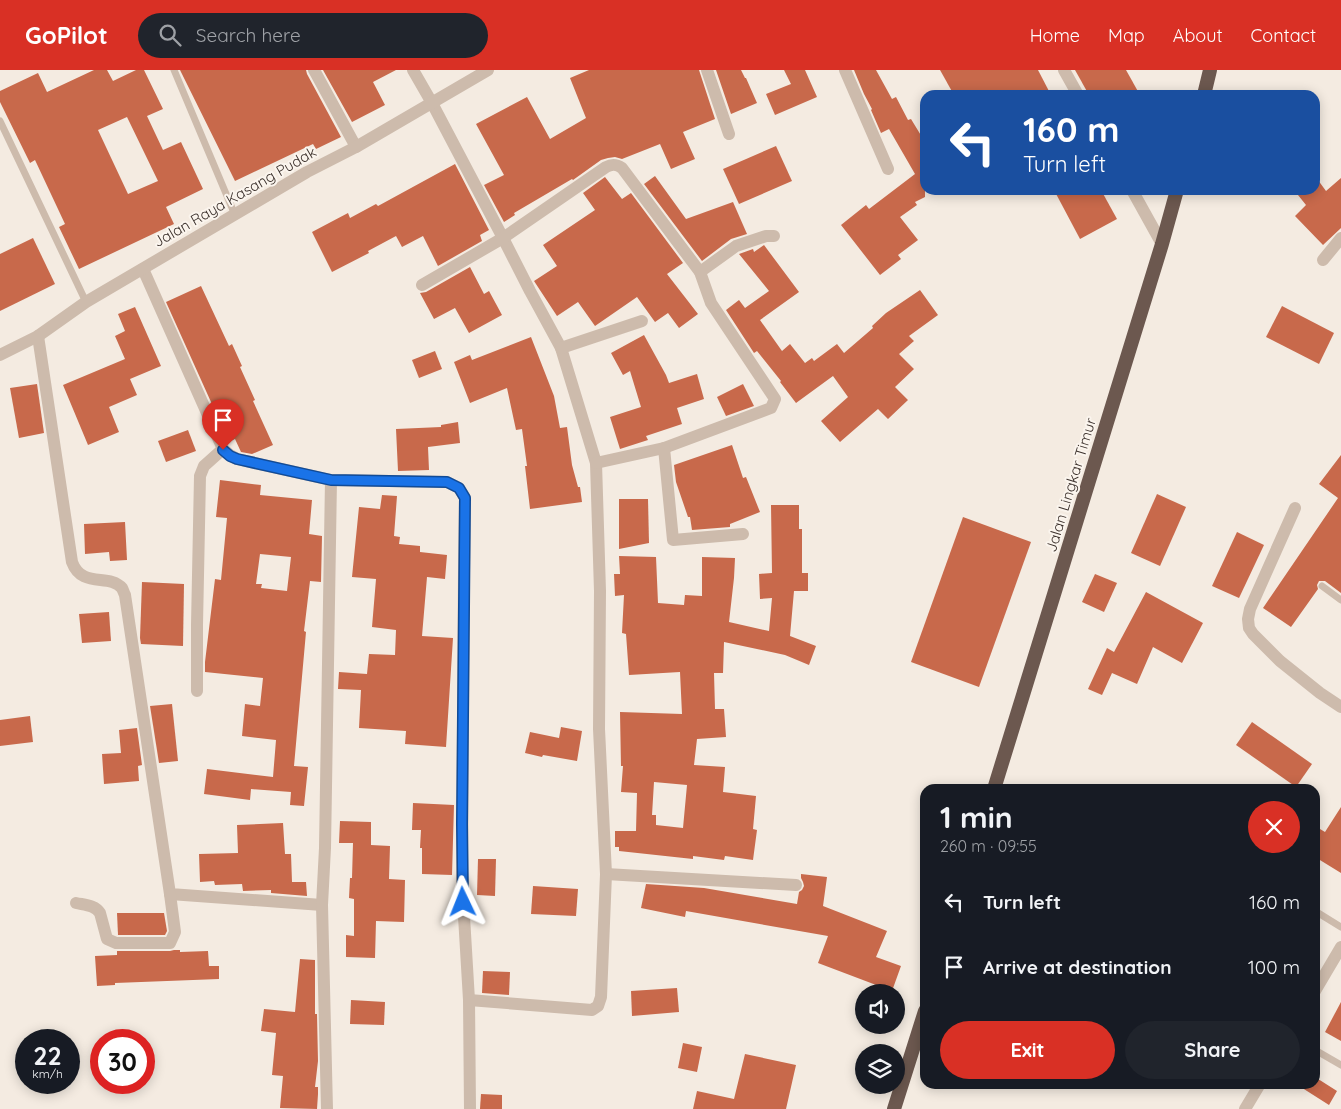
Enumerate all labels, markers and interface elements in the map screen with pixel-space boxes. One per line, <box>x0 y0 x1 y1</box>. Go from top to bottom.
search box <box>138 13 488 58</box>
text: GoPilot <box>25 20 108 50</box>
icon: search <box>156 21 184 49</box>
text: Search here <box>196 23 301 47</box>
text: Home <box>1030 24 1080 47</box>
text: Map <box>1108 24 1145 47</box>
text: About <box>1173 24 1223 47</box>
text: Contact <box>1251 24 1316 47</box>
text: 160 m <box>1023 107 1120 151</box>
icon: left <box>940 110 1005 175</box>
street label: Jalan Raya Kasang Pudak <box>150 142 320 251</box>
text: Turn left <box>1023 150 1106 178</box>
pin <box>202 399 244 450</box>
icon: arrive <box>209 406 237 434</box>
street label: Jalan Lingkar Timur <box>1041 415 1100 554</box>
text: 1 min <box>940 798 1013 836</box>
button: close <box>1248 801 1300 853</box>
text: 260 m · 09:55 <box>940 836 1037 856</box>
position arrow <box>436 875 488 927</box>
icon: left <box>940 888 968 916</box>
text: Turn left <box>983 890 1061 914</box>
text: 160 m <box>1249 890 1300 914</box>
icon: arrive <box>940 953 968 981</box>
text: Arrive at destination <box>983 955 1172 979</box>
text: 100 m <box>1248 955 1300 979</box>
map controls <box>855 984 905 1094</box>
button: sound <box>855 984 905 1034</box>
button: Exit <box>940 1021 1115 1079</box>
button: Share <box>1125 1021 1300 1079</box>
speed limit sign: 30 <box>90 1029 155 1094</box>
text: 22 <box>33 1040 62 1071</box>
button: layers <box>855 1044 905 1094</box>
text: km/h <box>32 1066 63 1081</box>

